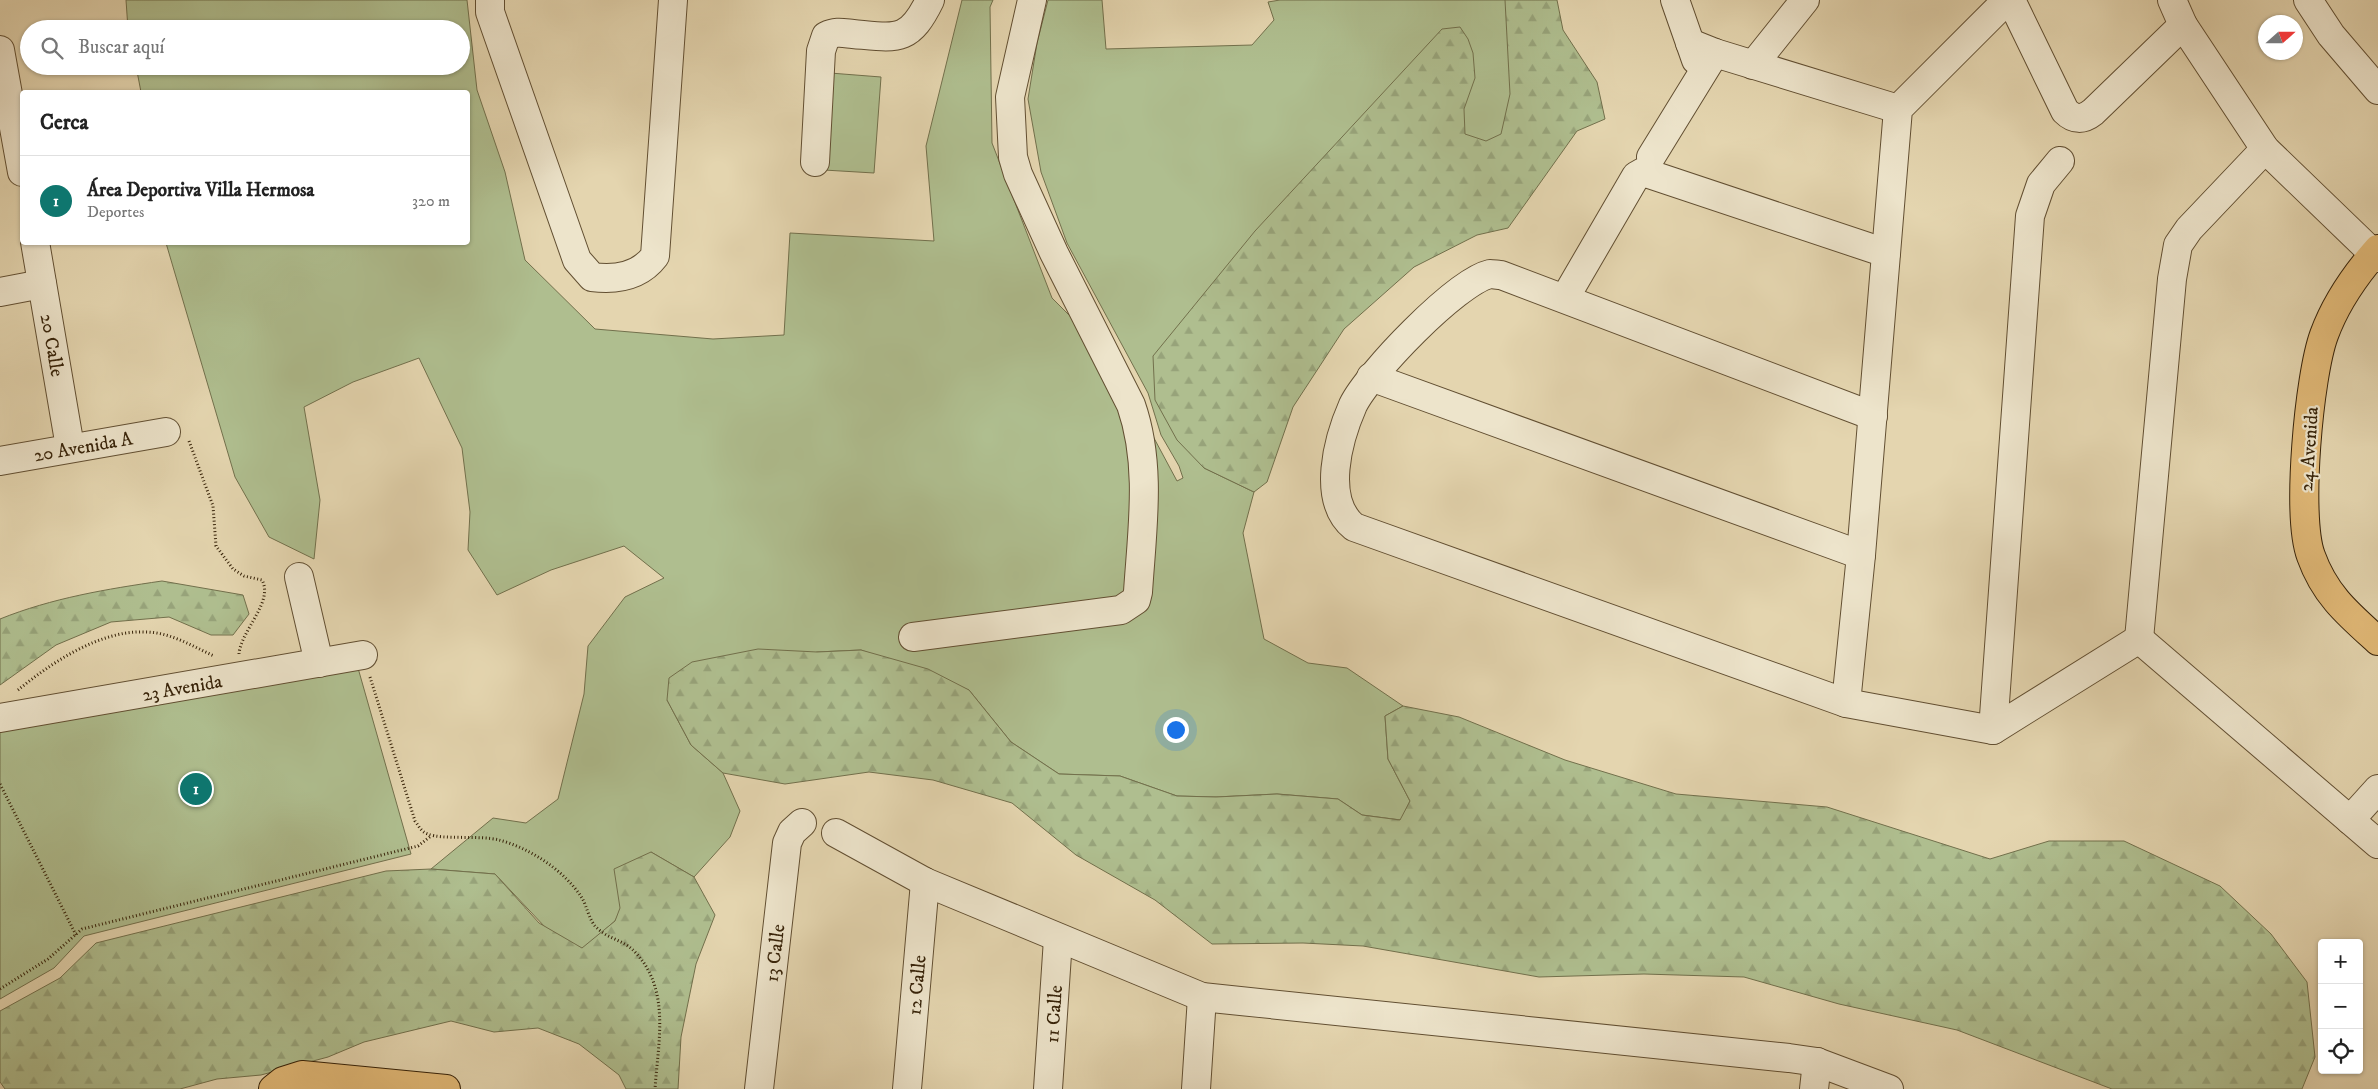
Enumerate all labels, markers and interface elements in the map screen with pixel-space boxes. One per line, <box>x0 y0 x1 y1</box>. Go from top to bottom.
north arrow <box>2258 15 2303 60</box>
search box <box>20 20 470 75</box>
icon: search <box>38 34 66 62</box>
text: Buscar aquí <box>78 36 164 59</box>
text: Cerca <box>40 110 88 136</box>
text: Área Deportiva Villa Hermosa <box>87 179 314 202</box>
text: 1 <box>53 191 59 211</box>
text: 320 m <box>412 191 450 211</box>
text: Deportes <box>87 202 144 222</box>
street label: 20 Calle <box>35 312 68 379</box>
street label: 24 Avenida <box>2295 406 2324 492</box>
street label: 20 Avenida A <box>32 427 135 467</box>
street label: 23 Avenida <box>140 670 224 707</box>
your location <box>1163 717 1189 743</box>
pin: 1 <box>180 770 212 808</box>
street label: 13 Calle <box>761 923 790 983</box>
map controls <box>2318 939 2363 1074</box>
button: + <box>2318 939 2363 984</box>
street label: 12 Calle <box>903 954 932 1016</box>
street label: 11 Calle <box>1041 984 1068 1044</box>
button: − <box>2318 984 2363 1029</box>
button: locate <box>2318 1029 2363 1074</box>

